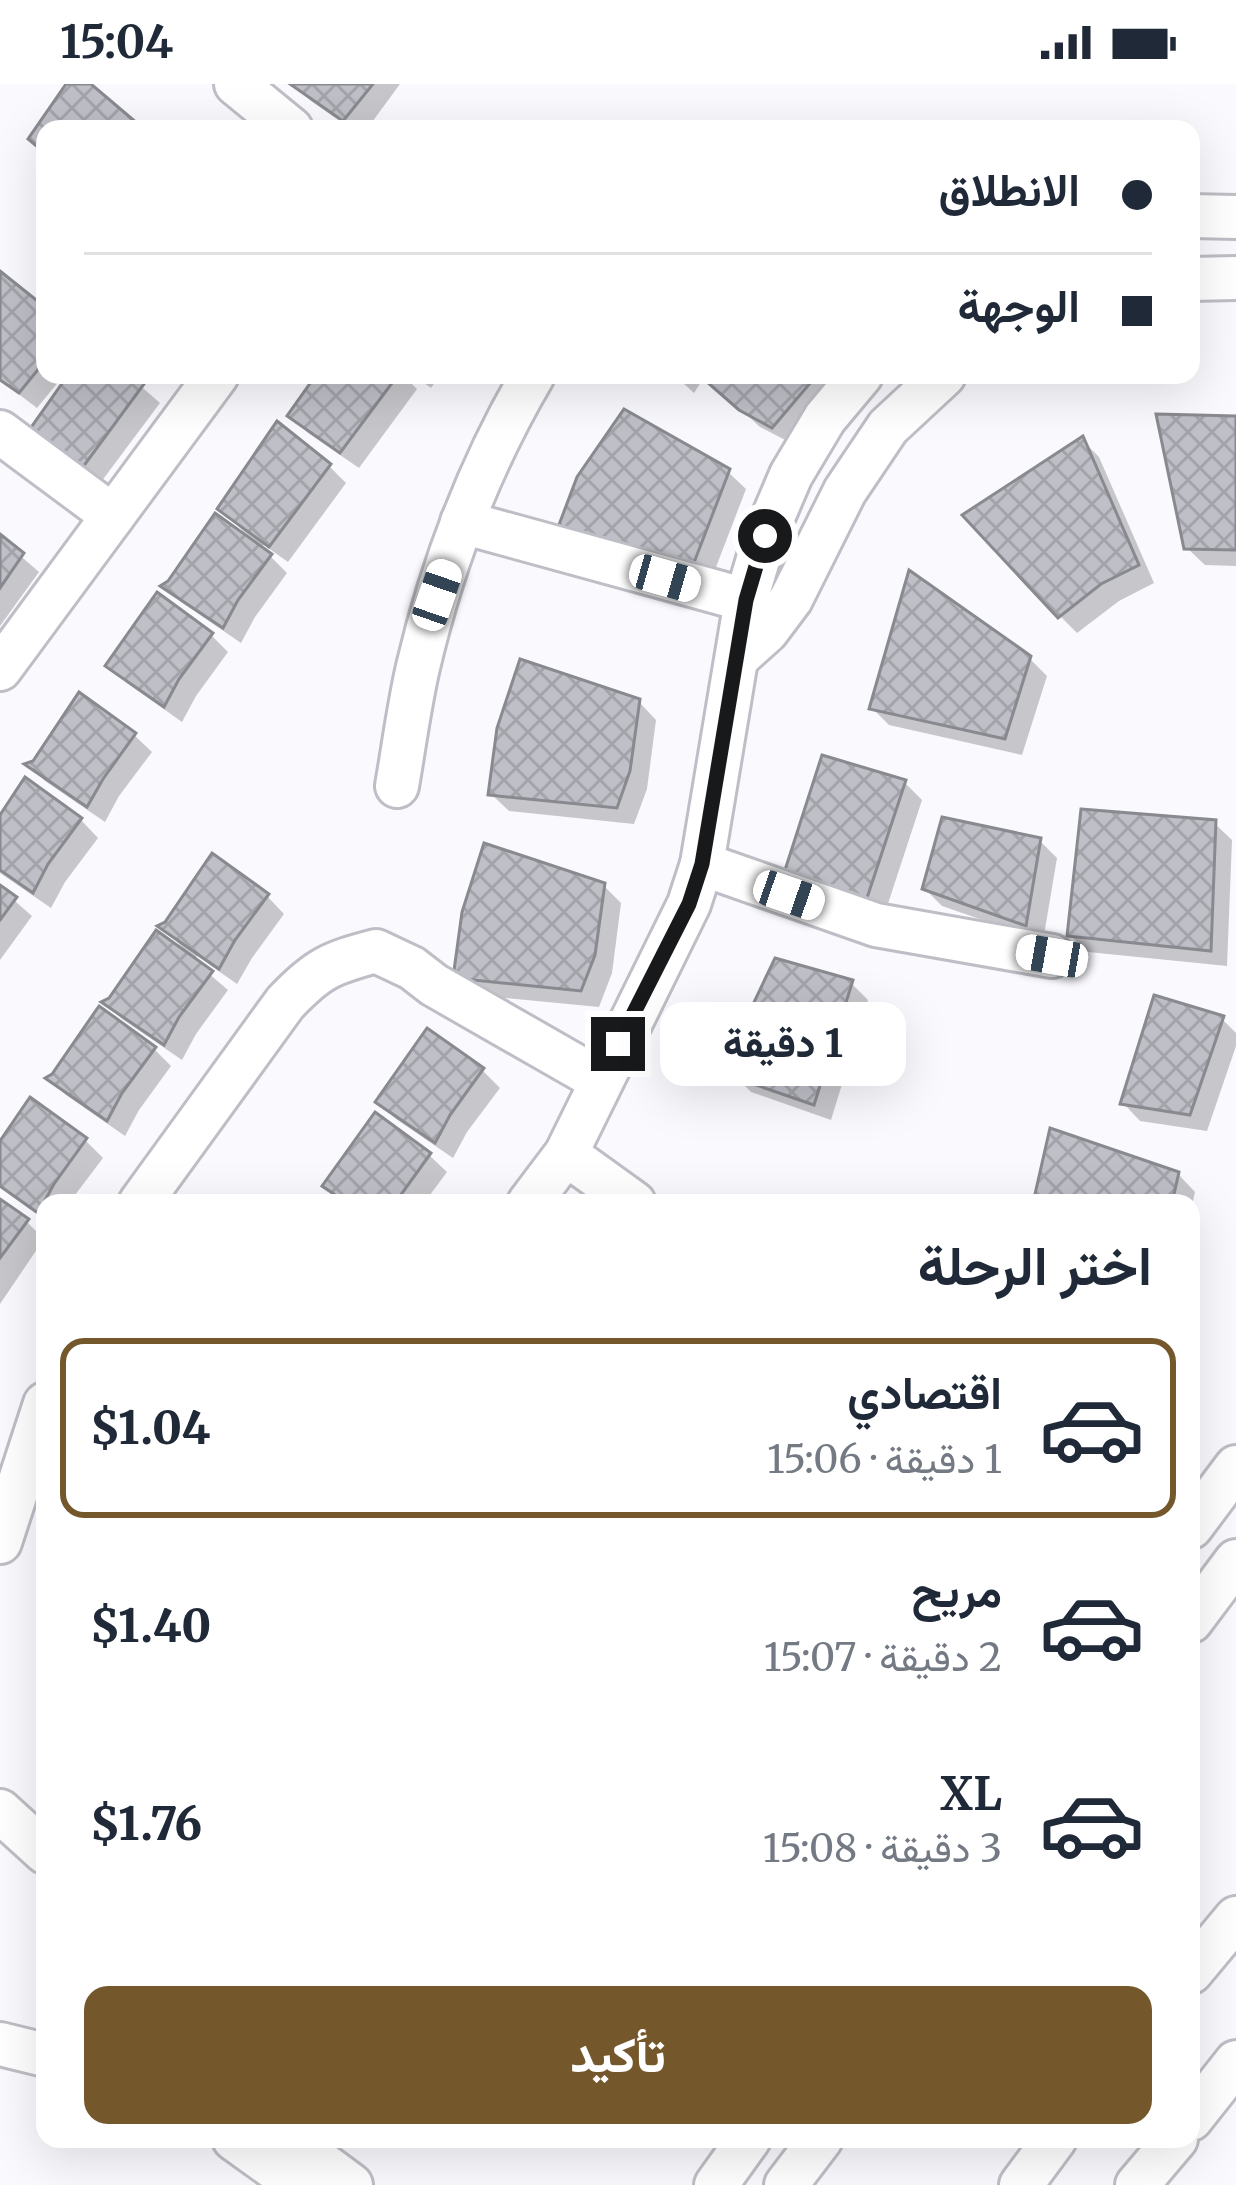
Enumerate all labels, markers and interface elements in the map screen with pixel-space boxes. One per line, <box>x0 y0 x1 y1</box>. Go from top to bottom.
text: 15:04 <box>60 14 173 70</box>
text: الانطلاق <box>939 162 1080 218</box>
text: الوجهة <box>958 278 1080 334</box>
route start <box>738 509 792 563</box>
car <box>625 551 705 605</box>
car <box>408 555 466 635</box>
car <box>749 866 829 924</box>
car <box>1013 932 1091 980</box>
callout: 1 دقيقة <box>660 1002 906 1086</box>
route end <box>591 1017 645 1071</box>
text: 1 دقيقة <box>723 1019 843 1068</box>
text: اختر الرحلة <box>918 1232 1152 1300</box>
text: اقتصادي <box>847 1365 1002 1421</box>
icon: car <box>1038 1374 1146 1482</box>
text: $1.04 <box>90 1400 210 1456</box>
text: 1 دقيقة · 15:06 <box>767 1435 1002 1484</box>
text: مريح <box>911 1563 1002 1619</box>
icon: car <box>1038 1572 1146 1680</box>
text: $1.40 <box>90 1598 211 1654</box>
text: 2 دقيقة · 15:07 <box>764 1633 1002 1682</box>
text: XL <box>940 1766 1002 1822</box>
icon: car <box>1038 1770 1146 1878</box>
text: $1.76 <box>90 1796 202 1852</box>
text: 3 دقيقة · 15:08 <box>763 1824 1002 1873</box>
button: تأكيد <box>84 1986 1152 2124</box>

